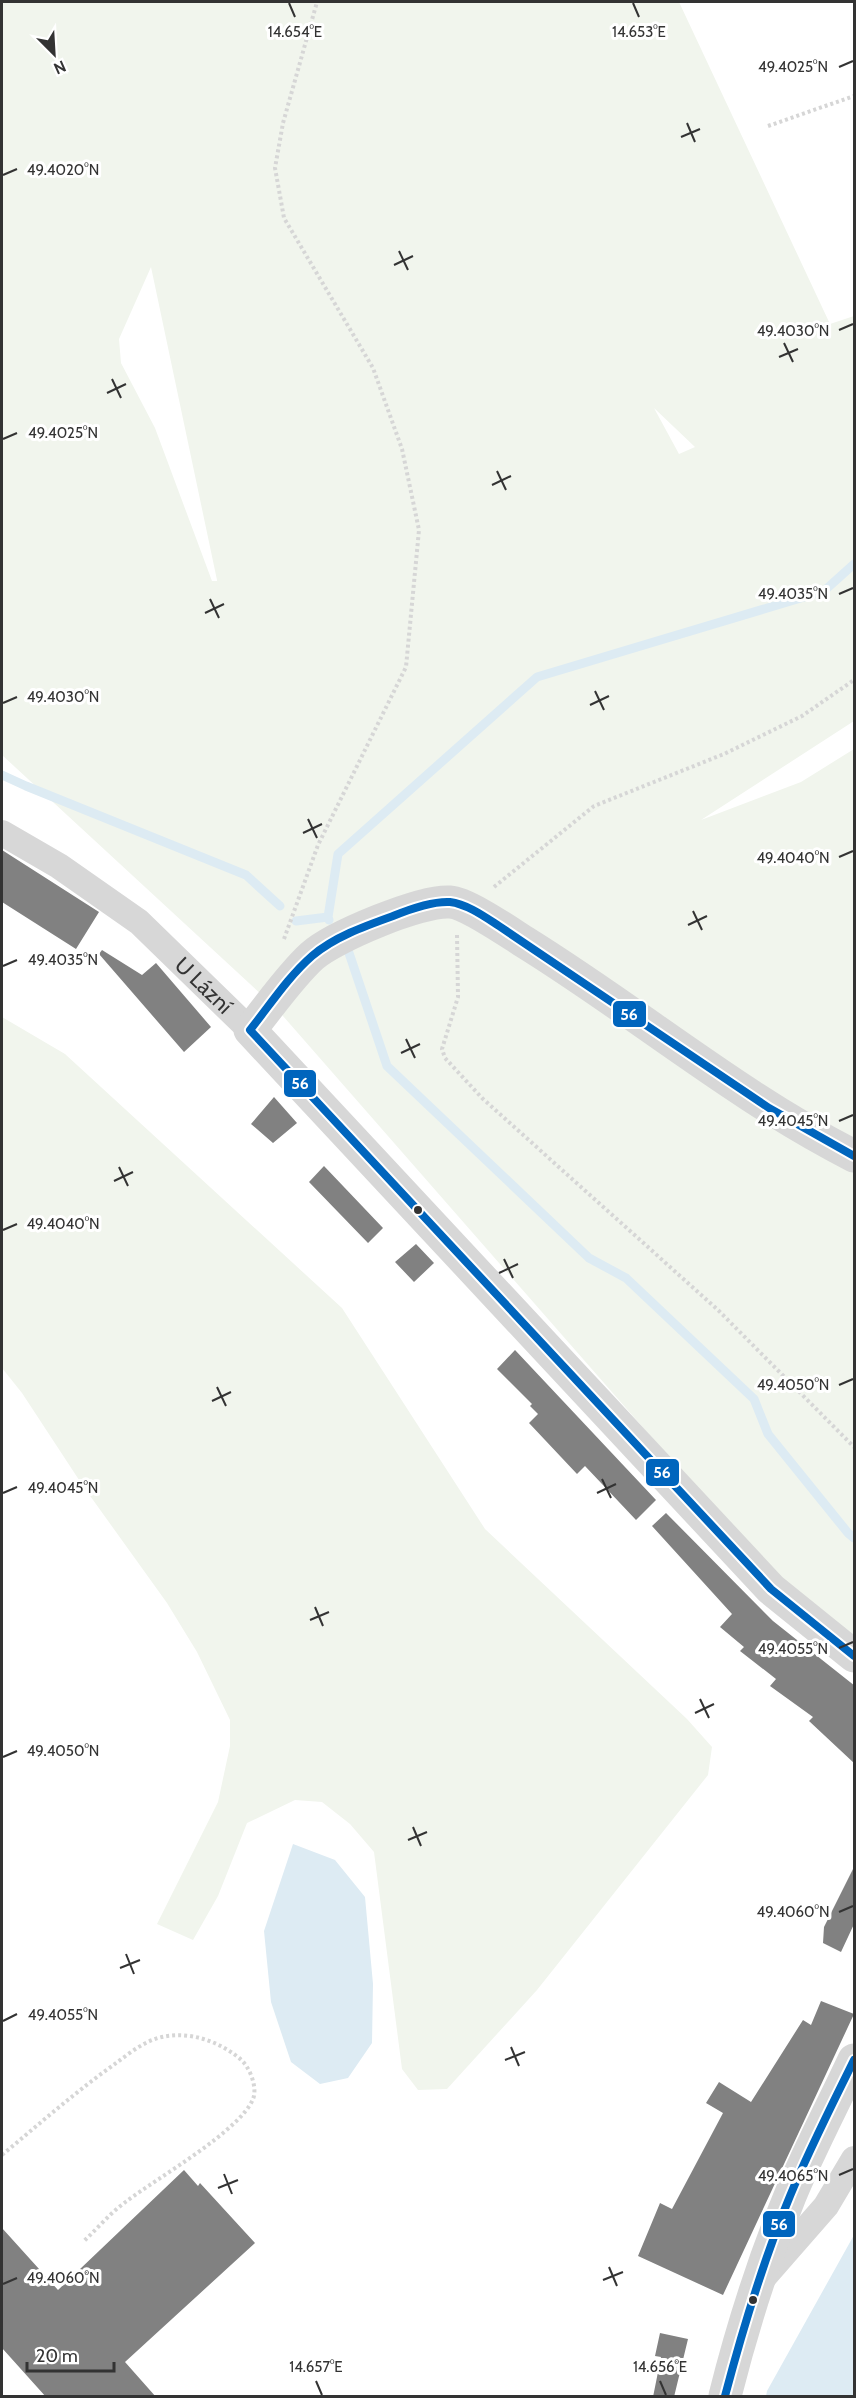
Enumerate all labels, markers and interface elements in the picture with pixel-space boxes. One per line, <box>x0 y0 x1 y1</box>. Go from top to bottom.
text: 14.654°E <box>268 23 322 41</box>
text: 14.653°E <box>612 23 666 41</box>
north arrow <box>24 24 84 84</box>
text: N <box>51 56 69 78</box>
text: 49.4025°N <box>758 58 828 76</box>
text: 49.4020°N <box>27 161 99 179</box>
text: 49.4030°N <box>757 322 829 340</box>
text: 49.4025°N <box>28 424 98 442</box>
text: 49.4035°N <box>758 585 828 603</box>
text: 49.4030°N <box>27 688 99 706</box>
text: 49.4040°N <box>756 849 830 867</box>
text: 49.4035°N <box>28 951 98 969</box>
street label: U Lázní <box>169 951 239 1019</box>
line badge: 56 <box>612 1000 647 1028</box>
text: 56 <box>620 1005 638 1024</box>
line badge: 56 <box>283 1069 317 1098</box>
text: 56 <box>291 1074 309 1093</box>
text: 49.4045°N <box>758 1112 828 1130</box>
unlabelled marker <box>412 1204 424 1216</box>
text: 49.4040°N <box>26 1215 100 1233</box>
text: 49.4050°N <box>757 1376 829 1394</box>
line badge: 56 <box>645 1458 680 1487</box>
text: 56 <box>653 1463 671 1482</box>
text: 49.4045°N <box>28 1479 98 1497</box>
text: 49.4055°N <box>758 1640 828 1658</box>
text: 49.4050°N <box>27 1742 99 1760</box>
text: 49.4060°N <box>756 1903 830 1921</box>
text: 49.4055°N <box>28 2006 98 2024</box>
text: 49.4065°N <box>758 2167 828 2185</box>
line badge: 56 <box>762 2210 796 2238</box>
text: 56 <box>770 2215 788 2234</box>
text: 49.4060°N <box>26 2269 100 2287</box>
unlabelled marker <box>747 2294 759 2306</box>
scale bar <box>27 2335 114 2373</box>
text: 20 m <box>36 2345 78 2367</box>
text: 14.657°E <box>289 2358 343 2376</box>
text: 14.656°E <box>633 2358 687 2376</box>

